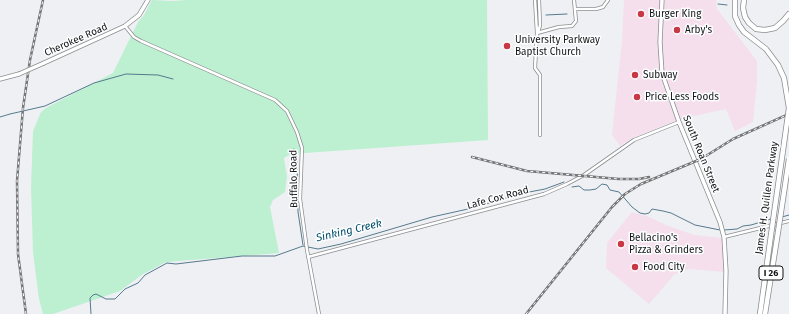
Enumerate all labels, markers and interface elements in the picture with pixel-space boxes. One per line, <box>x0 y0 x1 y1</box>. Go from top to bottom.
place label: Burger King <box>649 8 701 20</box>
marker: Burger King <box>636 9 646 19</box>
street label: Cherokee Road <box>43 21 109 59</box>
place label: Arby's <box>685 24 712 36</box>
marker: Arby's <box>672 25 682 35</box>
place label: University Parkway Baptist Church <box>515 34 600 58</box>
marker: University Parkway Baptist Church <box>502 41 512 51</box>
place label: Subway <box>643 69 677 81</box>
marker: Subway <box>630 70 640 80</box>
place label: Price Less Foods <box>645 91 719 103</box>
marker: Price Less Foods <box>632 92 642 102</box>
street label: South Roan Street <box>680 114 722 194</box>
street label: James H. Quillen Parkway <box>753 141 781 255</box>
street label: Buffalo Road <box>287 150 301 208</box>
street label: Lafe Cox Road <box>466 184 530 212</box>
water label: Sinking Creek <box>315 217 383 245</box>
place label: Bellacino's Pizza & Grinders <box>629 232 703 256</box>
marker: Bellacino's Pizza & Grinders <box>616 239 626 249</box>
place label: Food City <box>643 261 685 273</box>
marker: Food City <box>630 262 640 272</box>
road number: I 26 <box>759 266 783 280</box>

